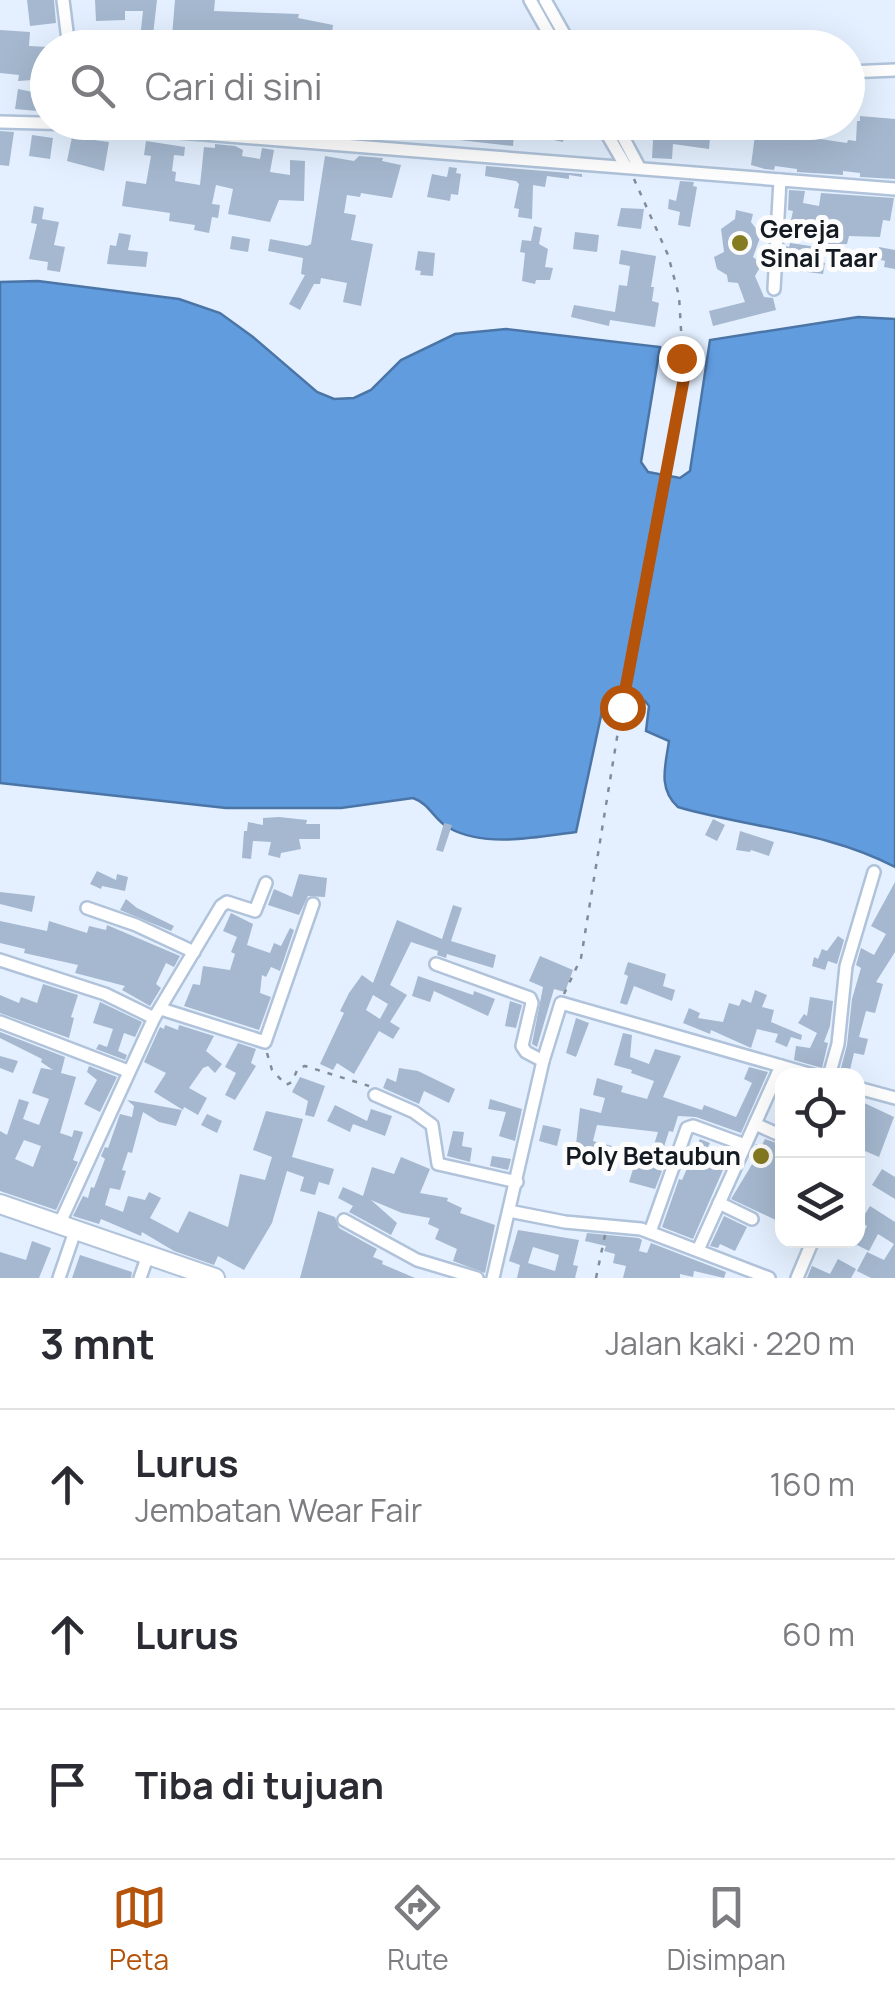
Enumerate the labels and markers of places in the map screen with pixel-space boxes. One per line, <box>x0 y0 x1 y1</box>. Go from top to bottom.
place label: Gereja Sinai Taar <box>760 211 878 275</box>
marker: Gereja Sinai Taar <box>729 232 751 254</box>
place label: Poly Betaubun <box>565 1138 741 1173</box>
marker: Poly Betaubun <box>750 1145 772 1167</box>

